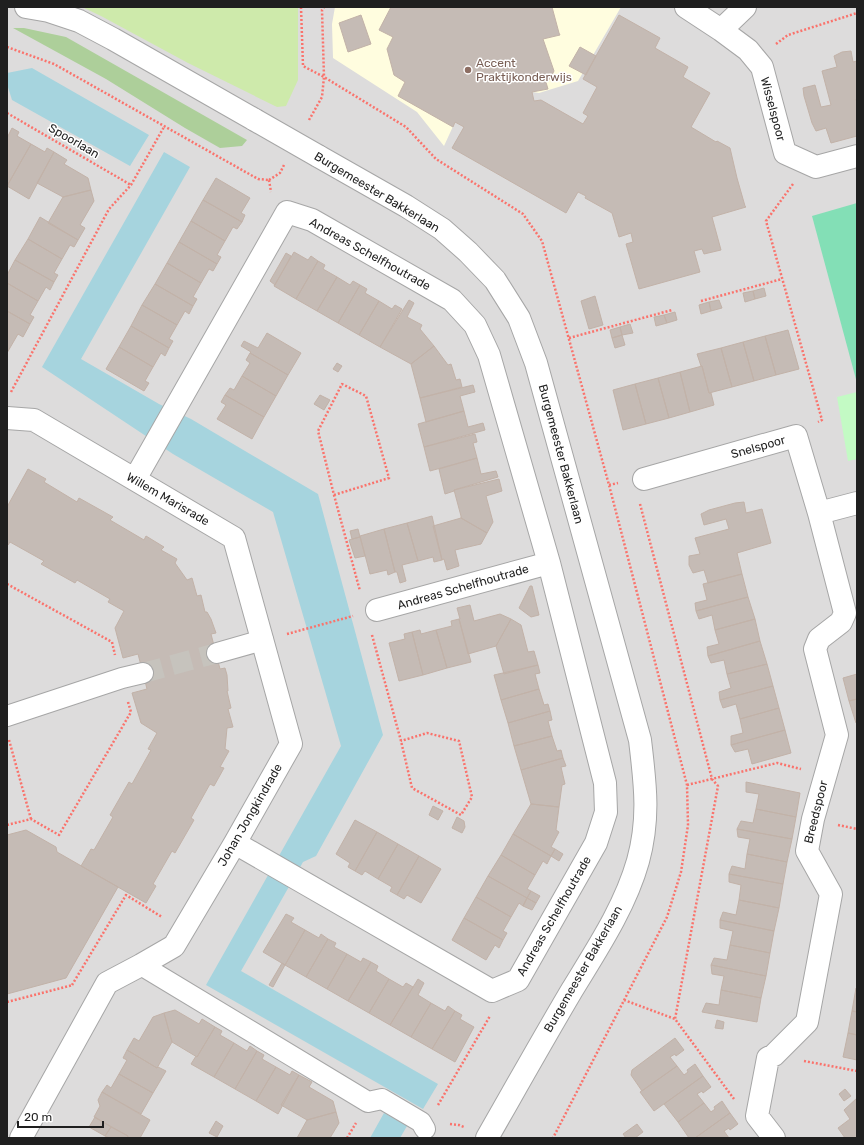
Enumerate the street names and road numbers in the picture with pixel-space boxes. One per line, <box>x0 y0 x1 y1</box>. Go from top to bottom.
street label: Wisselspoor <box>758 75 788 143</box>
street label: Spoorlaan <box>46 121 102 161</box>
street label: Burgemeester Bakkerlaan <box>312 149 442 235</box>
street label: Andreas Schelfhoutrade <box>307 215 433 293</box>
street label: Burgemeester Bakkerlaan <box>536 383 586 525</box>
street label: Snelspoor <box>729 432 787 461</box>
street label: Willem Marisrade <box>124 470 212 529</box>
street label: Andreas Schelfhoutrade <box>396 561 531 612</box>
street label: Johan Jongkindrade <box>215 761 285 869</box>
street label: Breedspoor <box>801 779 831 845</box>
street label: Andreas Schelfhoutrade <box>514 853 594 978</box>
street label: Burgemeester Bakkerlaan <box>541 903 625 1035</box>

